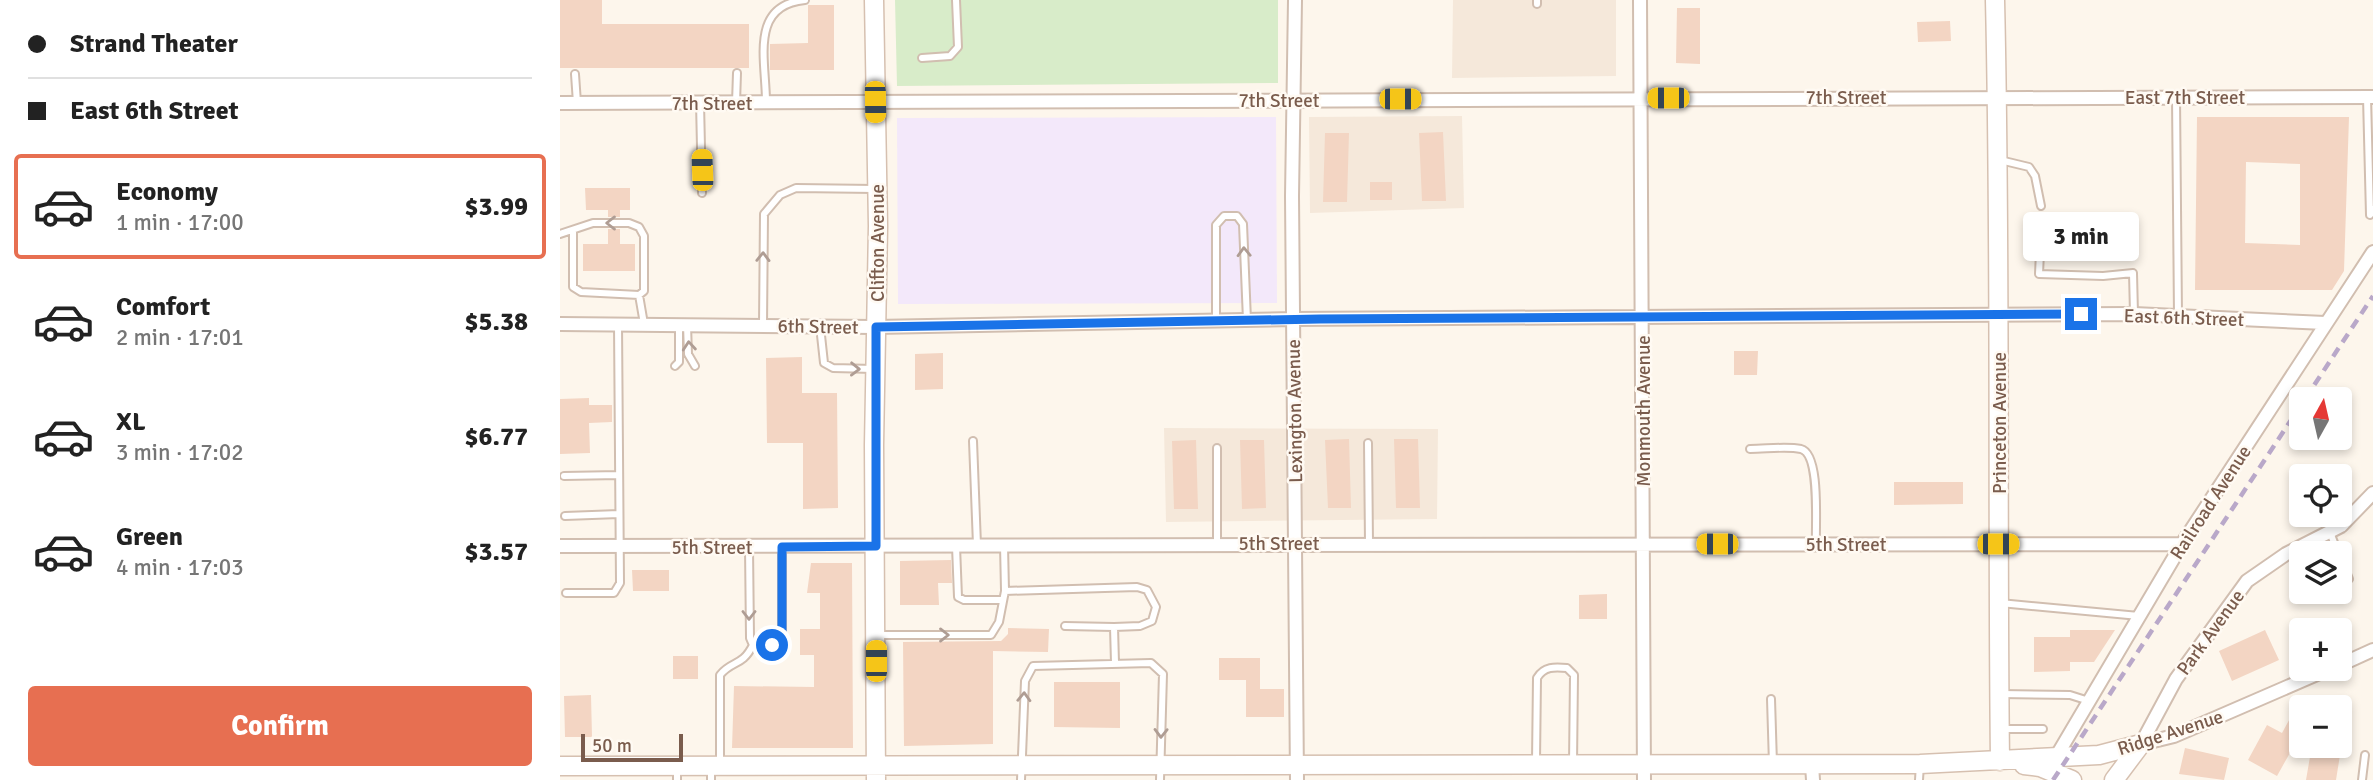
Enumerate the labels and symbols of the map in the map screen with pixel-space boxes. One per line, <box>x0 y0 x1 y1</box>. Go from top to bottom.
car <box>865 81 886 123</box>
street label: 7th Street <box>1806 86 1887 110</box>
street label: East 7th Street <box>2125 86 2246 110</box>
car <box>1648 88 1690 109</box>
street label: 7th Street <box>1239 89 1320 113</box>
car <box>1380 89 1422 110</box>
street label: 7th Street <box>672 92 753 116</box>
car <box>691 149 714 191</box>
street label: Clifton Avenue <box>866 184 890 302</box>
callout: 3 min <box>2023 212 2139 262</box>
one-way arrow <box>605 215 615 231</box>
one-way arrow <box>1237 246 1252 257</box>
one-way arrow <box>755 251 771 262</box>
route end <box>2065 298 2097 330</box>
street label: East 6th Street <box>2123 304 2245 332</box>
street label: 6th Street <box>777 314 859 340</box>
street label: Monmouth Avenue <box>1632 335 1656 487</box>
street label: Lexington Avenue <box>1282 339 1308 483</box>
one-way arrow <box>682 340 697 351</box>
street label: Princeton Avenue <box>1988 352 2012 494</box>
one-way arrow <box>850 361 861 376</box>
north arrow <box>2289 387 2352 450</box>
street label: Railroad Avenue <box>2165 441 2257 564</box>
street label: 5th Street <box>1239 532 1320 556</box>
street label: 5th Street <box>1806 533 1887 557</box>
car <box>1697 534 1739 555</box>
car <box>1978 534 2020 555</box>
street label: 5th Street <box>672 536 753 560</box>
street label: Park Avenue <box>2172 585 2250 680</box>
one-way arrow <box>741 610 757 621</box>
one-way arrow <box>939 627 950 643</box>
route start <box>756 629 788 661</box>
car <box>866 640 887 682</box>
one-way arrow <box>1017 691 1032 702</box>
street label: Ridge Avenue <box>2114 705 2226 761</box>
one-way arrow <box>1153 729 1169 739</box>
scale bar <box>581 731 682 763</box>

